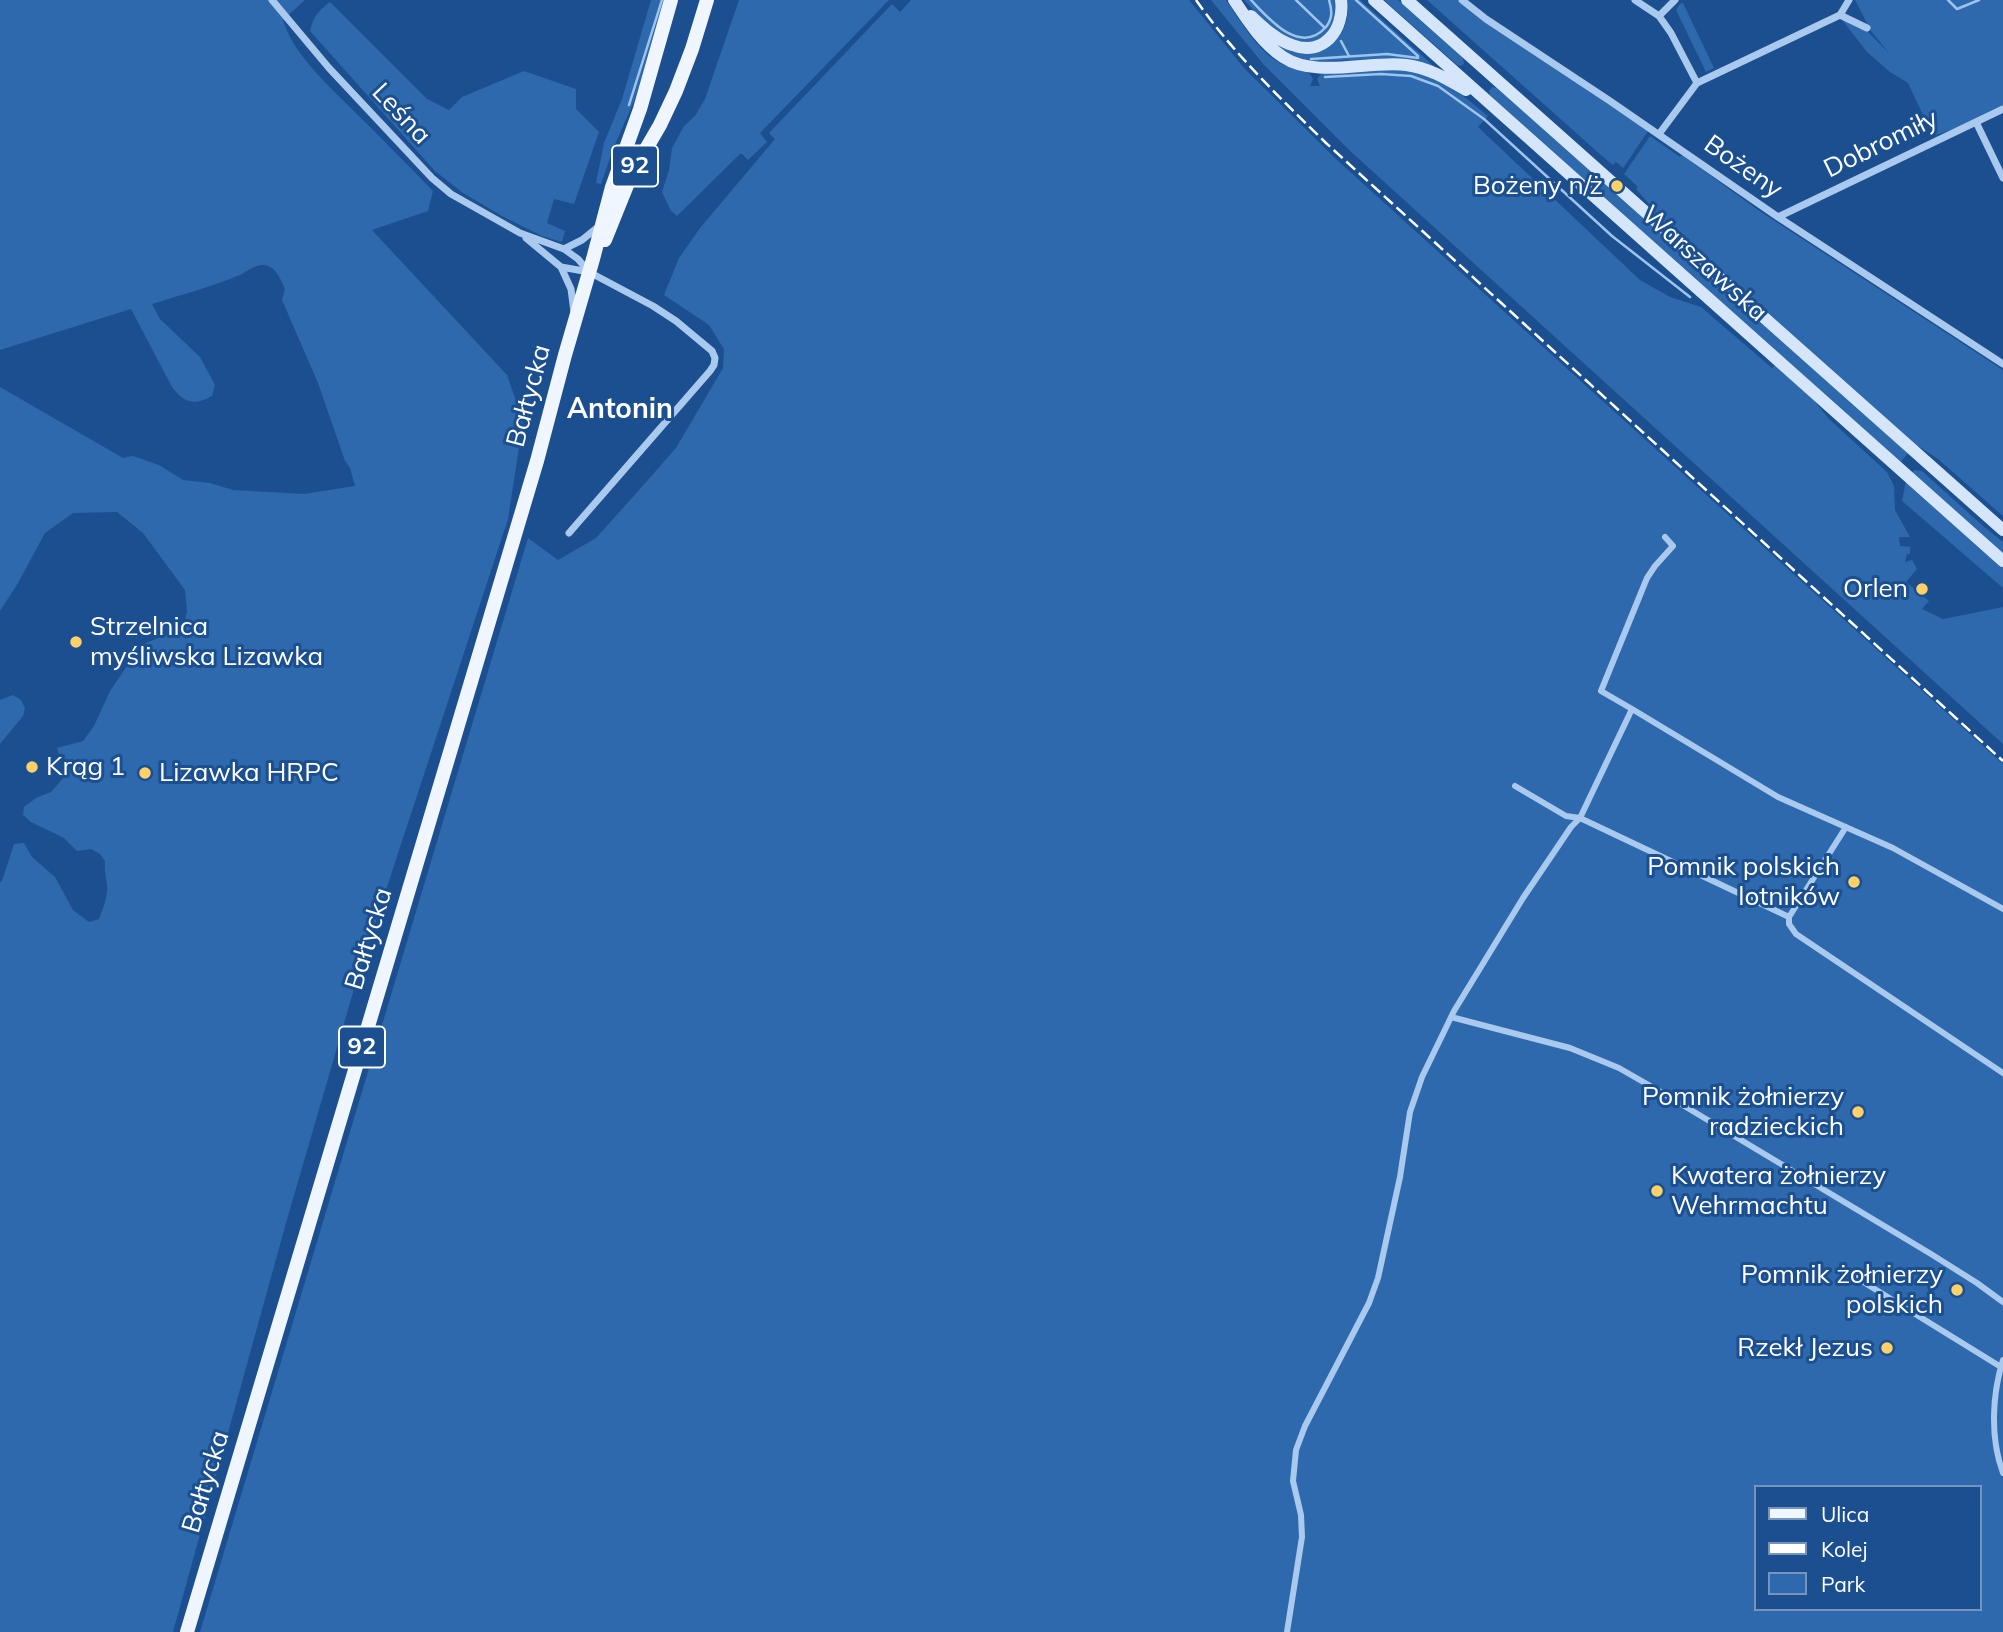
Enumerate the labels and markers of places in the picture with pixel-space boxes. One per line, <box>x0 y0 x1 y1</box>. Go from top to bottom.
place label: Bożeny n/ż <box>1473 170 1603 202</box>
marker: Bożeny n/ż <box>1609 178 1625 194</box>
place label: Orlen <box>1843 573 1908 605</box>
marker: Orlen <box>1914 581 1930 597</box>
place label: Strzelnica myśliwska Lizawka <box>90 611 323 672</box>
marker: Strzelnica myśliwska Lizawka <box>68 634 84 650</box>
place label: Krąg 1 <box>46 751 125 783</box>
place label: Lizawka HRPC <box>159 757 339 789</box>
marker: Krąg 1 <box>24 759 40 775</box>
marker: Lizawka HRPC <box>137 765 153 781</box>
place label: Pomnik polskich lotników <box>1647 851 1840 912</box>
marker: Pomnik polskich lotników <box>1846 874 1862 890</box>
place label: Pomnik żołnierzy radzieckich <box>1642 1081 1844 1142</box>
marker: Pomnik żołnierzy radzieckich <box>1850 1104 1866 1120</box>
place label: Kwatera żołnierzy Wehrmachtu <box>1671 1160 1886 1222</box>
marker: Kwatera żołnierzy Wehrmachtu <box>1649 1183 1665 1199</box>
place label: Pomnik żołnierzy polskich <box>1741 1259 1943 1320</box>
marker: Pomnik żołnierzy polskich <box>1949 1282 1965 1298</box>
place label: Rzekł Jezus <box>1737 1332 1873 1364</box>
marker: Rzekł Jezus <box>1879 1340 1895 1356</box>

